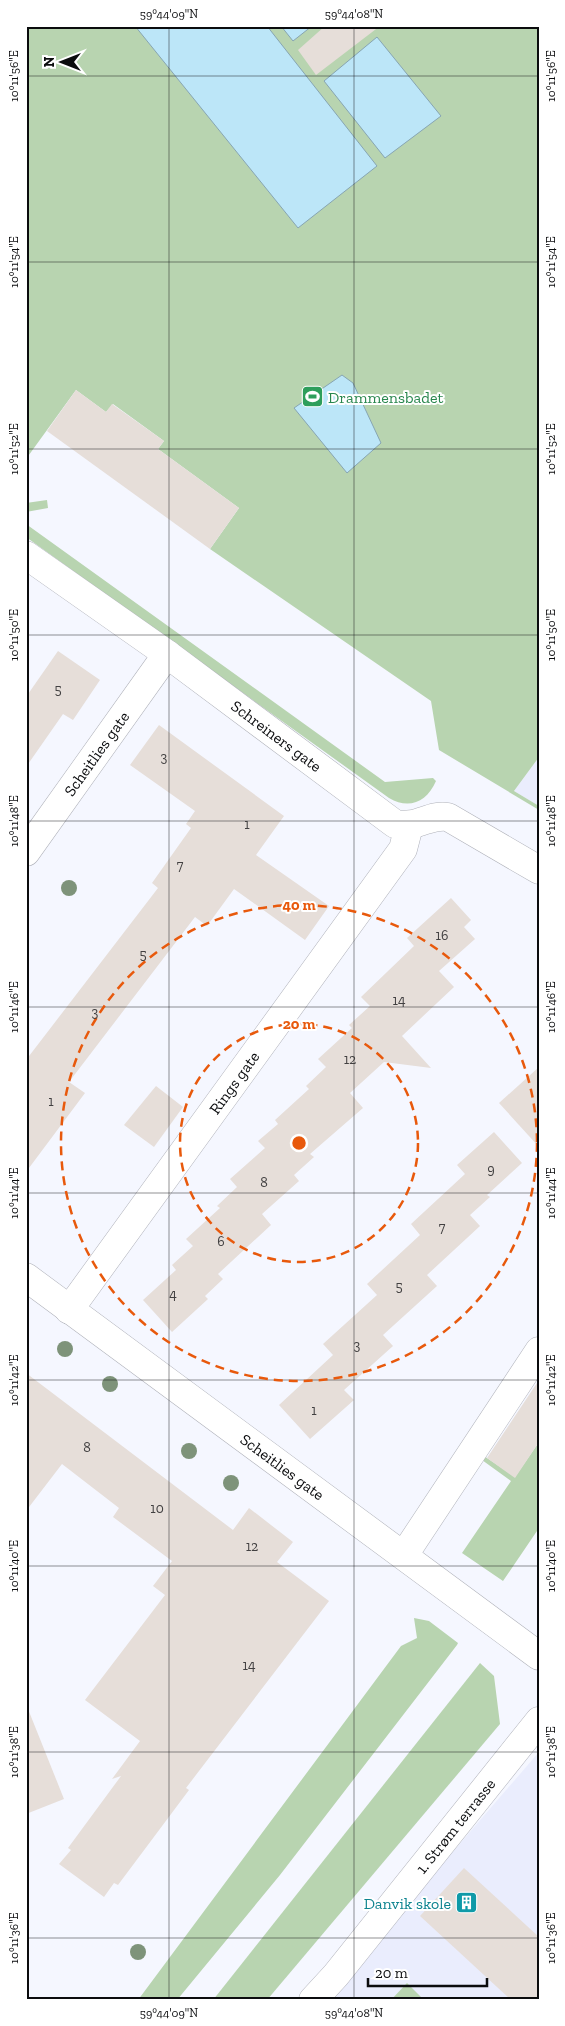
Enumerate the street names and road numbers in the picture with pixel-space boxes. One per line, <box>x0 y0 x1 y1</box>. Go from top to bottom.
street label: Schreiners gate <box>228 696 325 776</box>
street label: Scheitlies gate <box>60 707 133 800</box>
street label: Rings gate <box>205 1047 263 1118</box>
street label: Scheitlies gate <box>237 1429 328 1504</box>
street label: 1. Strøm terrasse <box>412 1774 499 1877</box>

